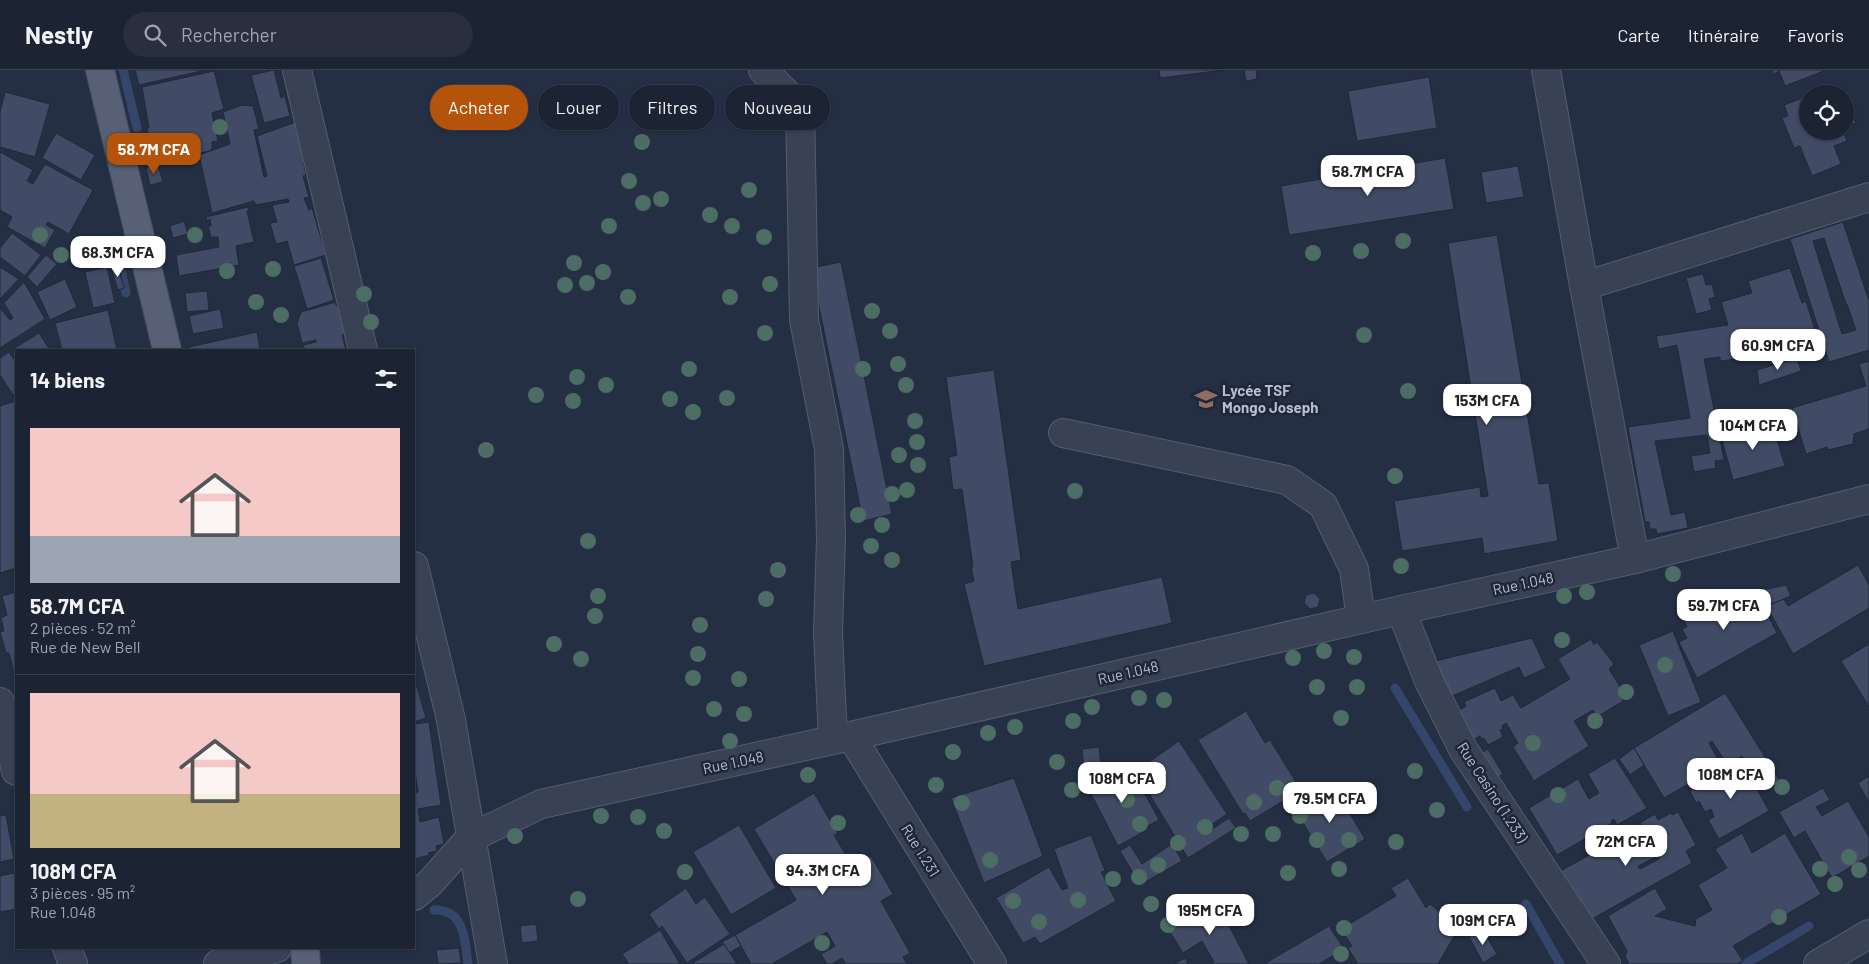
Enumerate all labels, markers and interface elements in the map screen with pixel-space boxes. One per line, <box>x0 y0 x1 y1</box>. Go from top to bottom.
search box <box>123 12 473 57</box>
text: Nestly <box>25 20 93 49</box>
icon: search <box>141 21 169 49</box>
text: Rechercher <box>181 23 277 46</box>
text: Carte <box>1617 24 1660 46</box>
text: Itinéraire <box>1688 24 1759 46</box>
text: Favoris <box>1787 24 1844 46</box>
chip: Acheter <box>430 85 528 130</box>
chip: Louer <box>538 85 619 130</box>
chip: Filtres <box>629 85 715 130</box>
chip: Nouveau <box>725 85 830 130</box>
map controls <box>1799 85 1854 140</box>
button: locate <box>1799 85 1854 140</box>
pin: 58.7M CFA <box>97 132 211 175</box>
text: 58.7M CFA <box>118 139 190 158</box>
pin: 58.7M CFA <box>1311 154 1425 197</box>
text: 58.7M CFA <box>1332 161 1404 180</box>
pin: 68.3M CFA <box>61 236 175 278</box>
text: 68.3M CFA <box>81 242 155 261</box>
pin: 60.9M CFA <box>1721 328 1835 371</box>
text: 60.9M CFA <box>1741 335 1815 354</box>
icon: filters <box>372 365 400 393</box>
text: 14 biens <box>30 367 105 392</box>
place label: Lycée TSF Mongo Joseph <box>1222 381 1319 416</box>
pin: 153M CFA <box>1435 384 1539 426</box>
school or university icon: Lycée TSF Mongo Joseph <box>1193 386 1219 412</box>
text: 153M CFA <box>1454 390 1520 409</box>
pin: 104M CFA <box>1701 408 1805 451</box>
text: 104M CFA <box>1719 415 1787 434</box>
icon: home <box>170 460 260 550</box>
street label: Rue 1.048 <box>1491 568 1555 598</box>
pin: 59.7M CFA <box>1667 588 1781 631</box>
text: 58.7M CFA <box>30 593 125 618</box>
text: 59.7M CFA <box>1688 595 1760 614</box>
text: 2 pièces · 52 m² <box>30 618 136 637</box>
text: Rue de New Bell <box>30 637 140 656</box>
street label: Rue 1.048 <box>1096 656 1160 688</box>
icon: home <box>170 726 260 816</box>
street label: Rue Casino (1.233) <box>1454 739 1532 845</box>
street label: Rue 1.048 <box>701 747 765 777</box>
pin: 108M CFA <box>1679 758 1783 800</box>
pin: 108M CFA <box>1070 762 1174 804</box>
text: 108M CFA <box>1698 764 1764 783</box>
text: 108M CFA <box>1089 768 1155 787</box>
pin: 79.5M CFA <box>1273 782 1387 824</box>
text: 79.5M CFA <box>1294 788 1366 807</box>
street label: Rue 1.231 <box>898 820 944 880</box>
pin: 72M CFA <box>1580 824 1672 867</box>
text: 72M CFA <box>1596 831 1656 850</box>
pin: 94.3M CFA <box>766 854 880 896</box>
text: 108M CFA <box>30 858 117 883</box>
text: 94.3M CFA <box>786 860 860 879</box>
text: 3 pièces · 95 m² <box>30 883 135 902</box>
pin: 195M CFA <box>1158 894 1262 936</box>
text: 195M CFA <box>1177 900 1243 919</box>
text: Rue 1.048 <box>30 902 96 921</box>
pin: 109M CFA <box>1431 904 1535 946</box>
text: 109M CFA <box>1450 910 1516 929</box>

